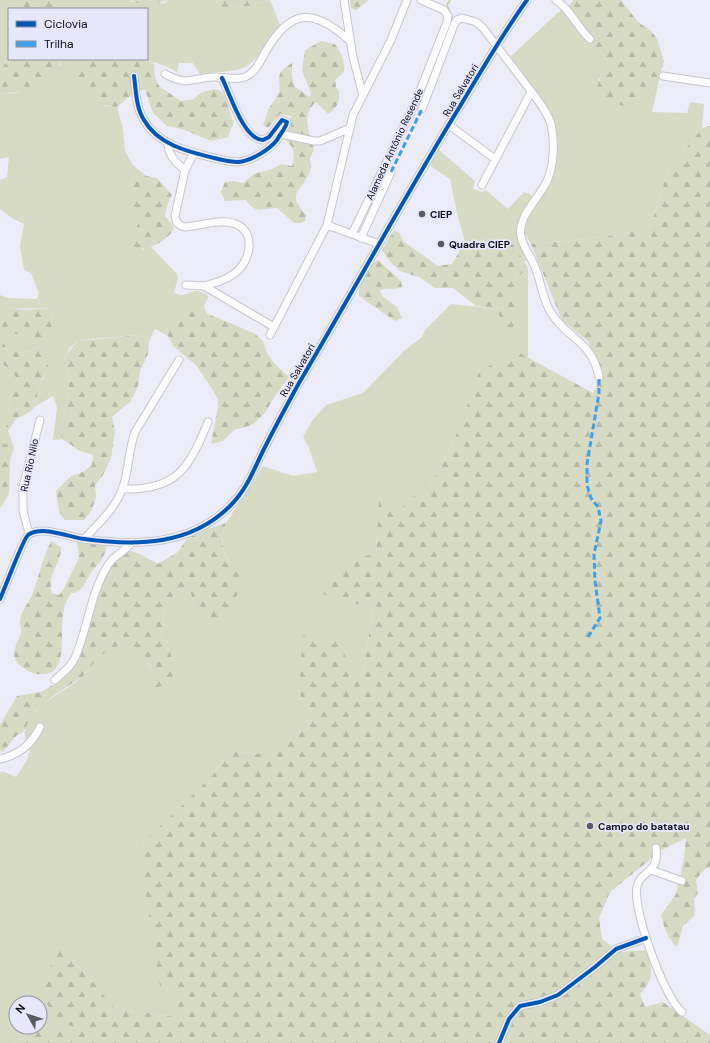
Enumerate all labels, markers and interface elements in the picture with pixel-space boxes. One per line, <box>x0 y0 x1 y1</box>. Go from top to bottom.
legend <box>8 8 148 60</box>
text: Ciclovia <box>44 16 88 32</box>
text: Trilha <box>44 36 73 52</box>
street label: Rua Salvatori <box>440 61 481 119</box>
street label: Alameda Antônio Resende <box>363 86 426 202</box>
place label: CIEP <box>430 208 452 221</box>
marker: CIEP <box>417 209 427 219</box>
place label: Quadra CIEP <box>449 238 510 251</box>
marker: Quadra CIEP <box>436 239 446 249</box>
street label: Rua Salvatori <box>277 341 318 399</box>
street label: Rua Rio Nilo <box>17 437 41 493</box>
place label: Campo do batatau <box>598 820 689 833</box>
marker: Campo do batatau <box>585 821 595 831</box>
north arrow <box>8 995 48 1035</box>
text: N <box>12 1001 28 1016</box>

